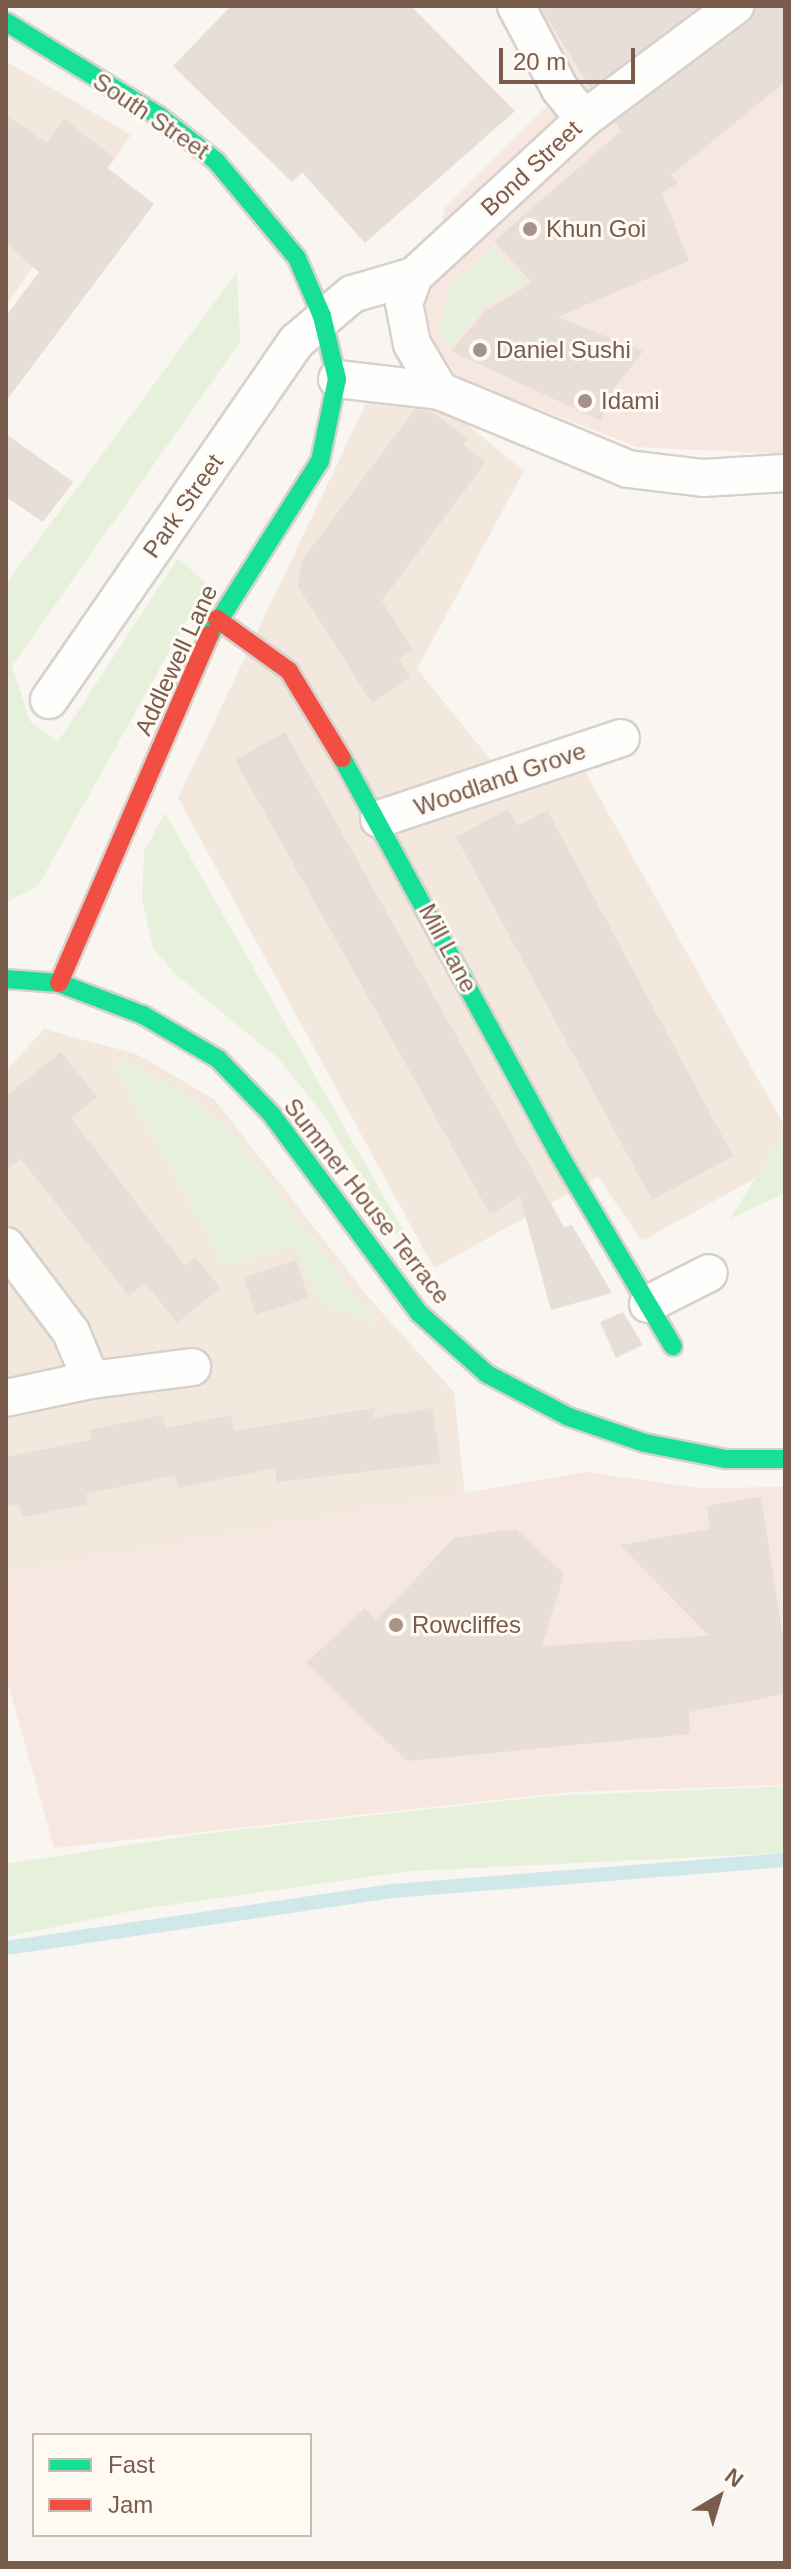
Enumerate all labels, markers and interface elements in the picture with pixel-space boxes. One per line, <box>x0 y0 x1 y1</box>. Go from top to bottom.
scale bar <box>503 32 639 82</box>
text: 20 m <box>513 48 566 75</box>
street label: South Street <box>88 67 214 165</box>
street label: Bond Street <box>475 114 587 222</box>
place label: Khun Goi <box>546 215 646 243</box>
marker: Khun Goi <box>521 220 539 238</box>
place label: Daniel Sushi <box>496 336 631 364</box>
marker: Daniel Sushi <box>471 341 489 359</box>
place label: Idami <box>601 387 660 415</box>
marker: Idami <box>576 392 594 410</box>
street label: Park Street <box>137 449 229 563</box>
street label: Addlewell Lane <box>129 580 223 740</box>
street label: Woodland Grove <box>410 736 590 822</box>
street label: Mill Lane <box>413 899 483 997</box>
street label: Summer House Terrace <box>278 1092 456 1310</box>
place label: Rowcliffes <box>412 1611 521 1639</box>
marker: Rowcliffes <box>387 1616 405 1634</box>
legend <box>32 2433 312 2537</box>
text: Fast <box>108 2451 155 2478</box>
north arrow <box>679 2457 759 2537</box>
text: N <box>720 2463 748 2492</box>
text: Jam <box>108 2491 153 2518</box>

